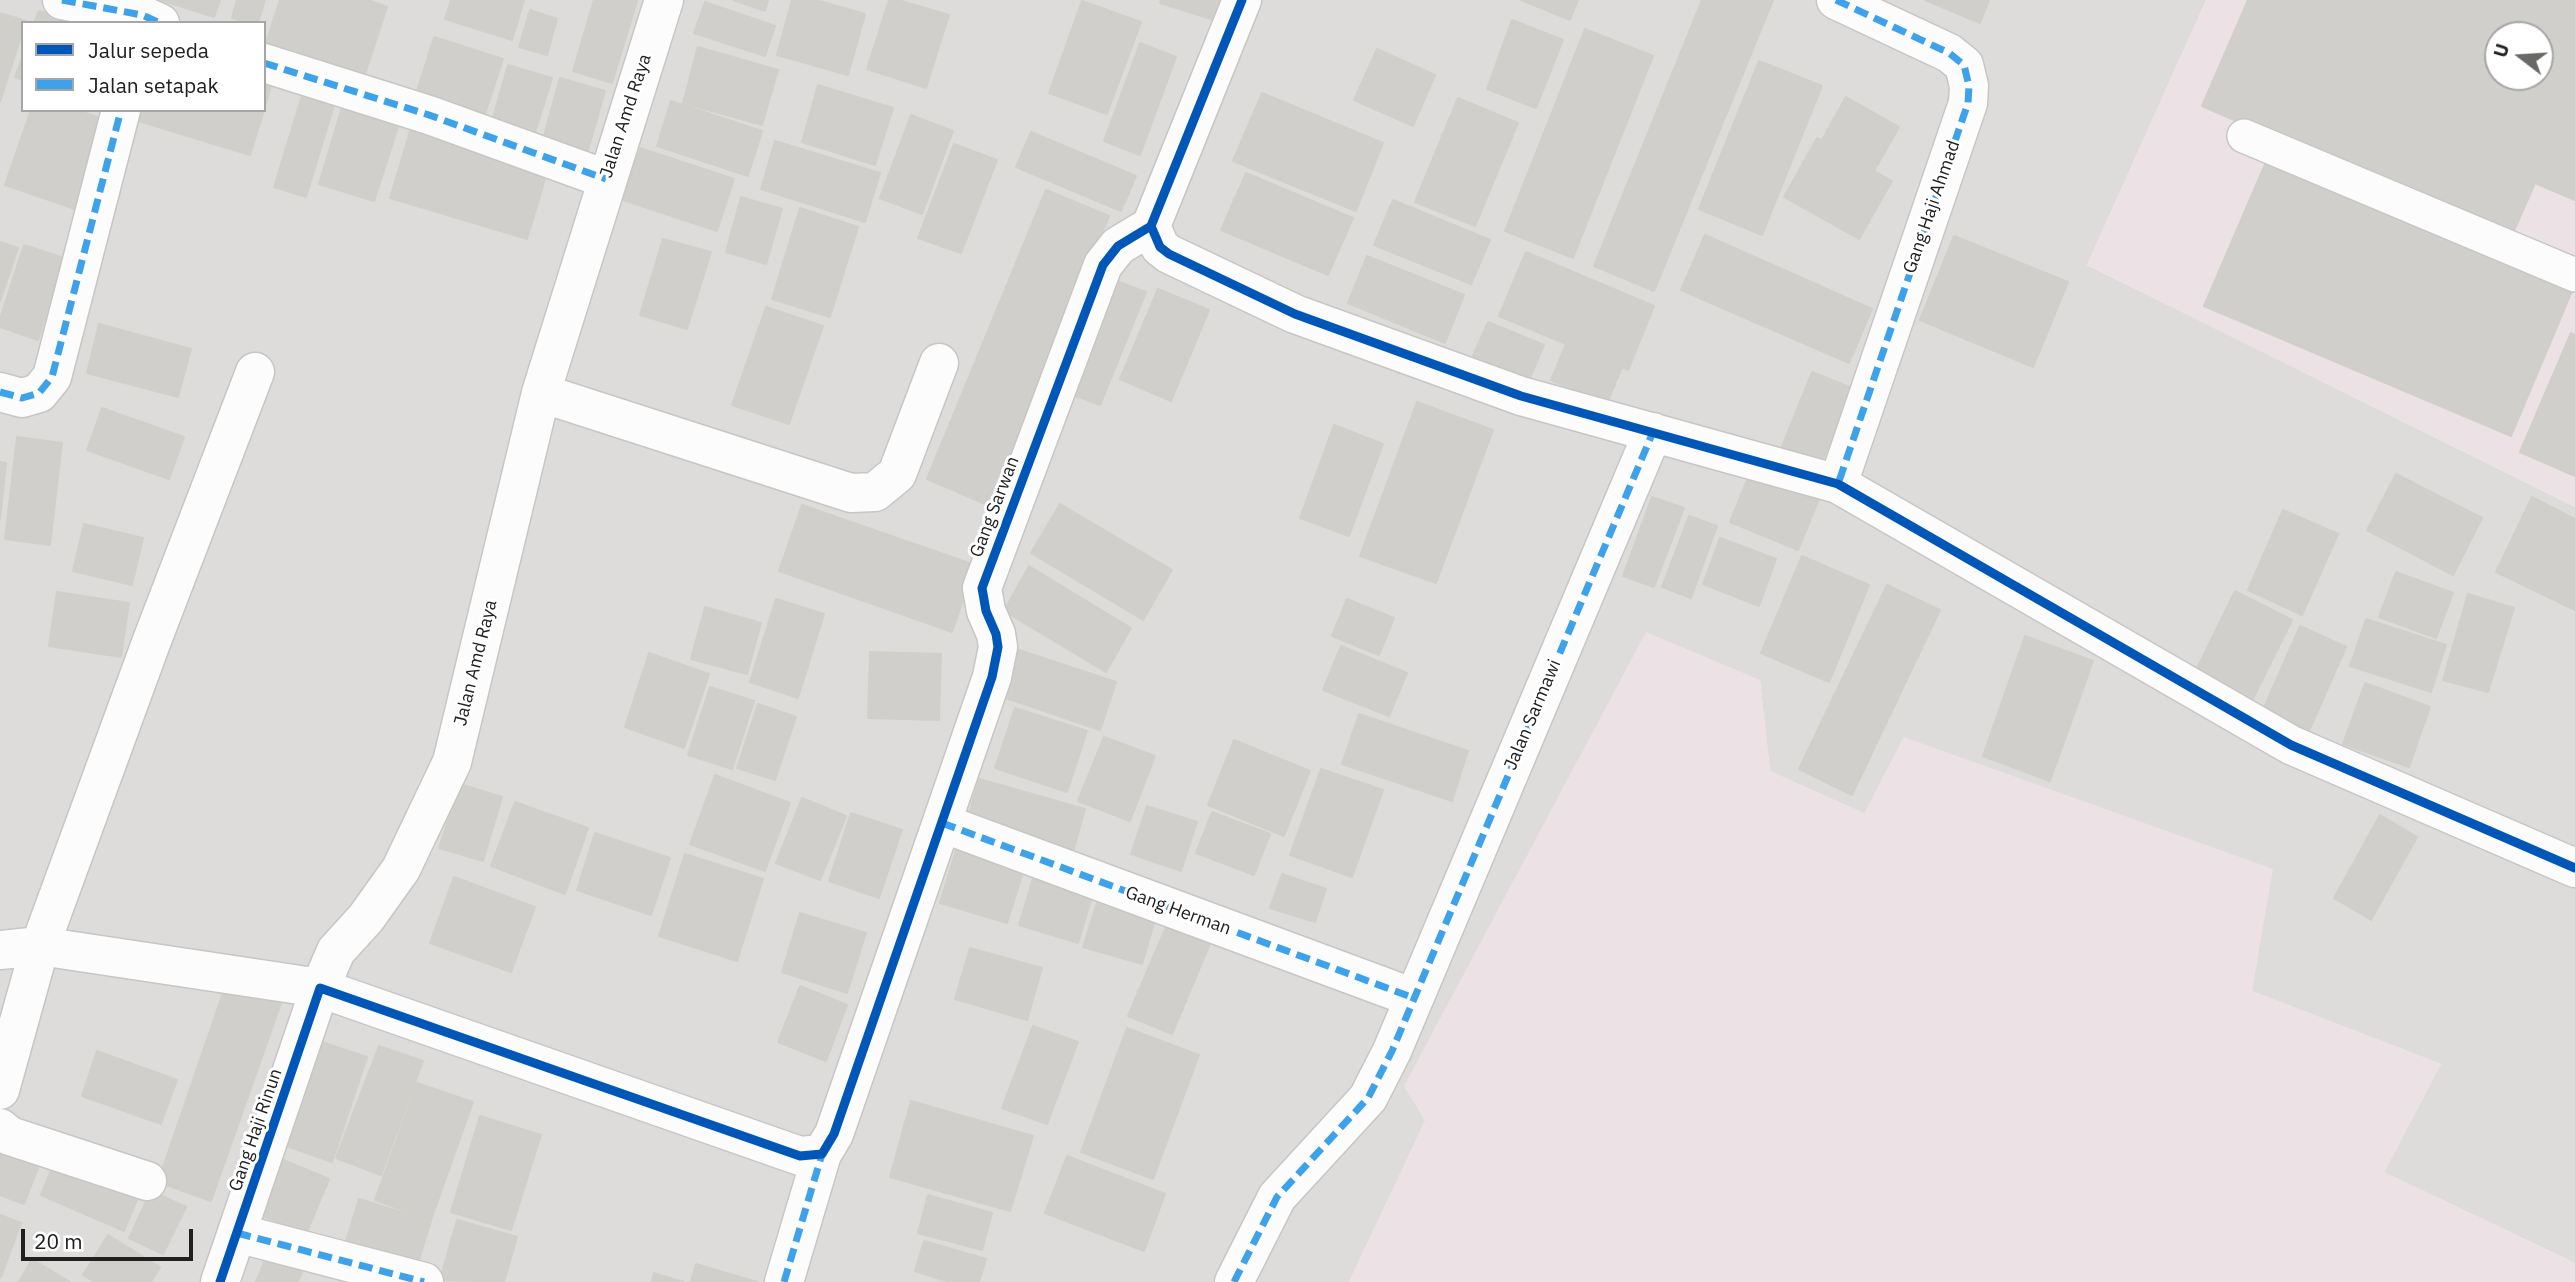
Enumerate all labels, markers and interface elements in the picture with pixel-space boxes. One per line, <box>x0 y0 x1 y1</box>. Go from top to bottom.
legend <box>21 21 266 112</box>
north arrow <box>2484 21 2554 91</box>
text: Jalur sepeda <box>88 36 209 64</box>
text: U <box>2487 41 2514 60</box>
street label: Jalan Amd Raya <box>596 51 656 181</box>
text: Jalan setapak <box>88 71 219 99</box>
street label: Gang Haji Ahmad <box>1899 138 1965 276</box>
street label: Gang Sarwan <box>966 453 1024 561</box>
street label: Jalan Amd Raya <box>450 598 502 728</box>
street label: Jalan Sarmawi <box>1500 656 1566 774</box>
street label: Gang Herman <box>1122 882 1234 940</box>
street label: Gang Haji Rinun <box>225 1066 287 1194</box>
scale bar <box>24 1216 196 1260</box>
text: 20 m <box>34 1227 83 1255</box>

